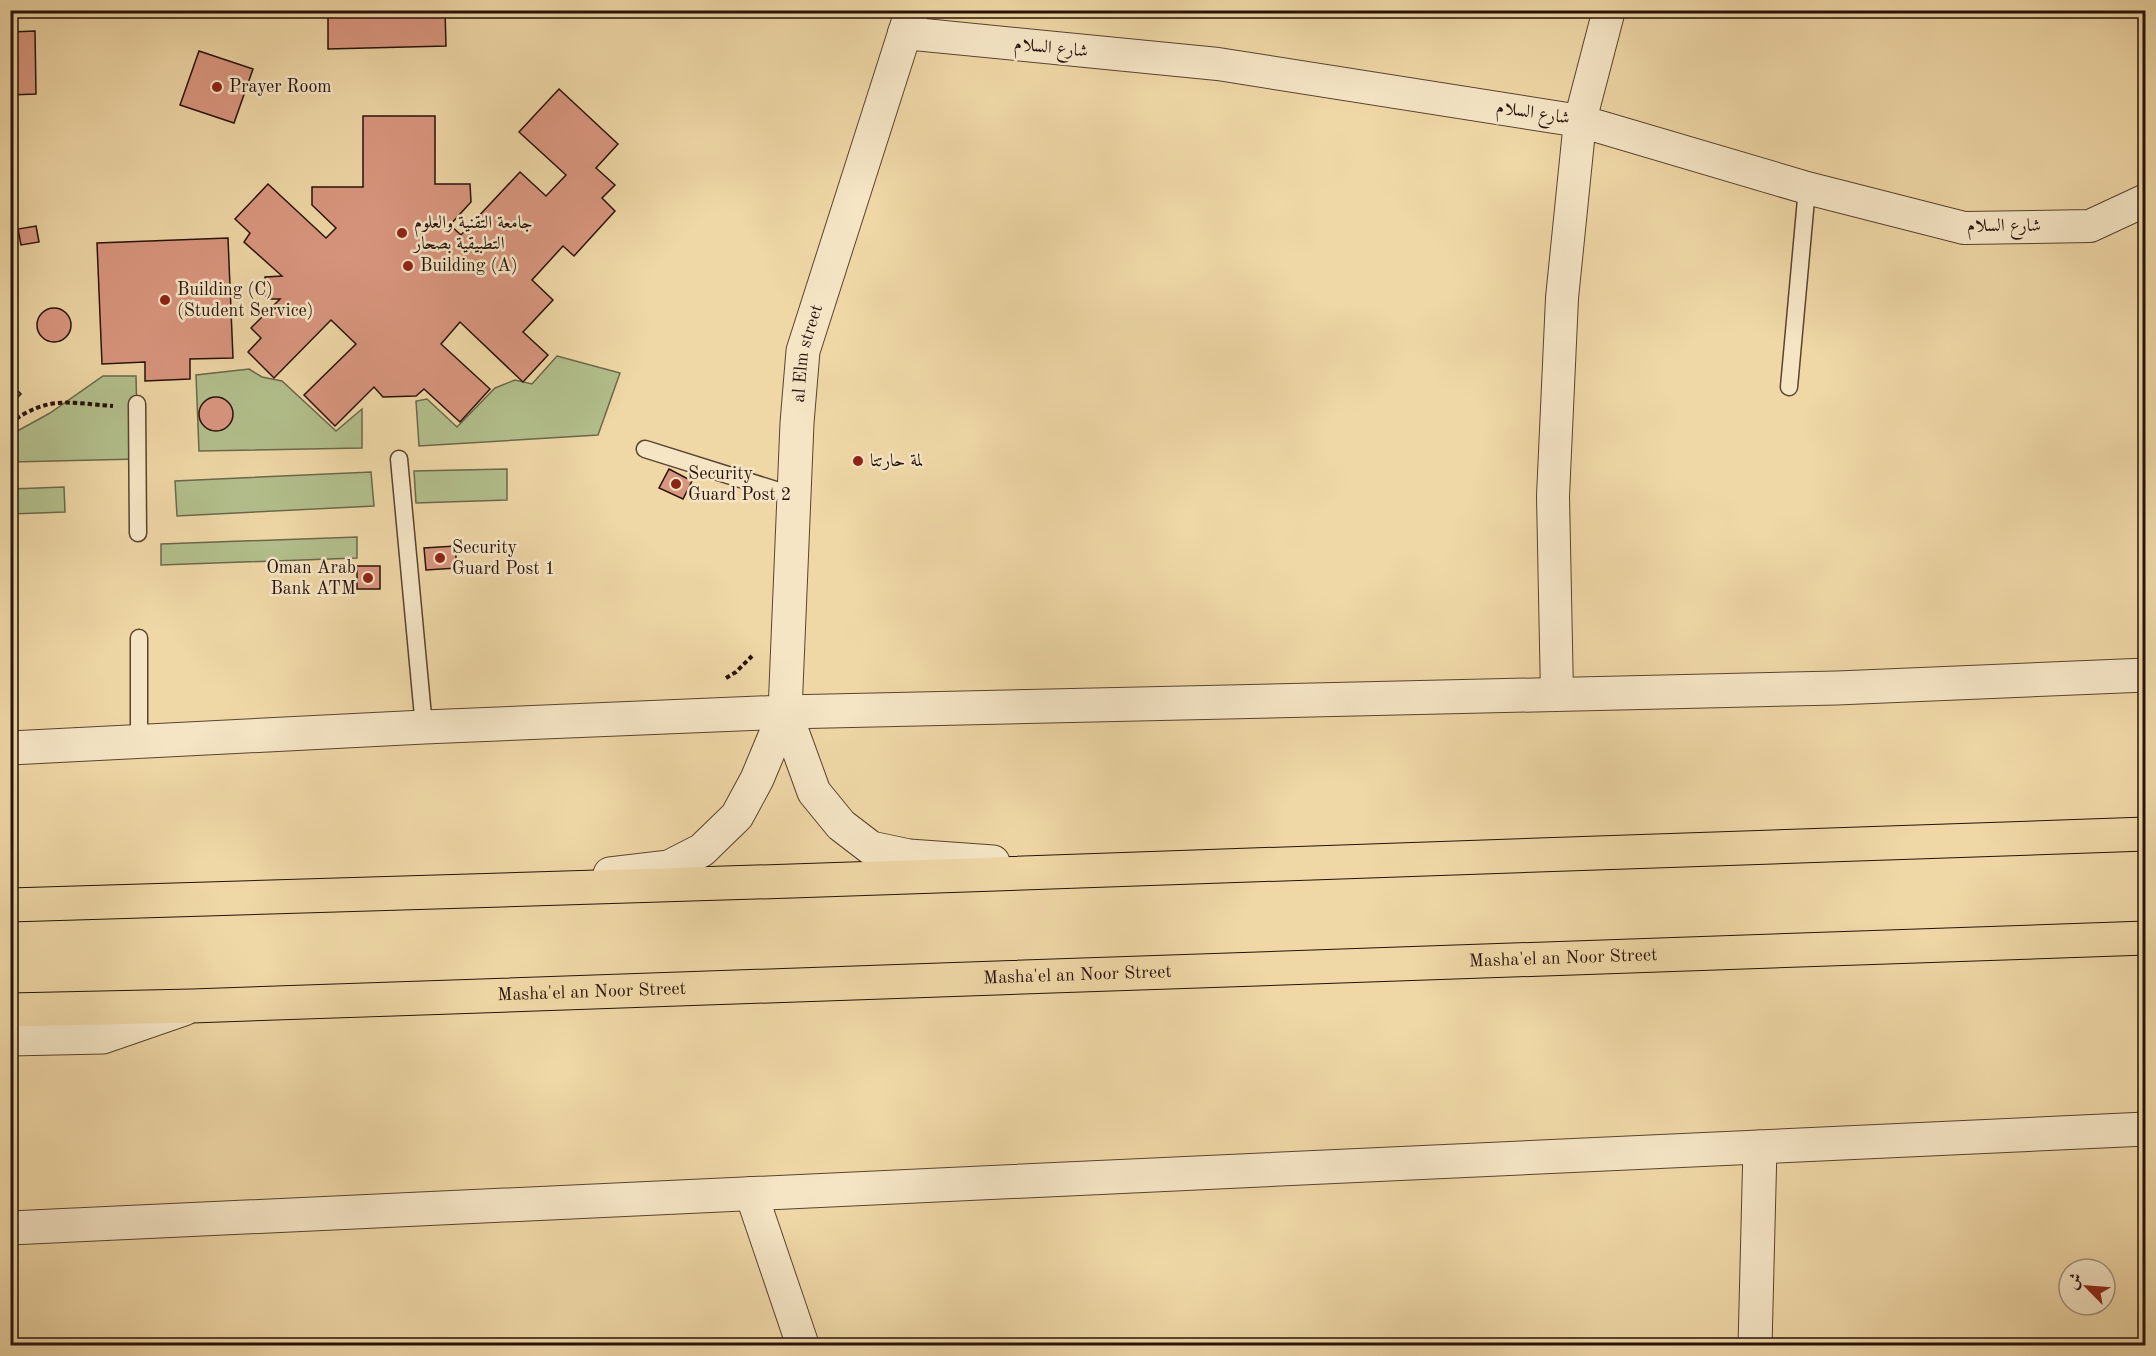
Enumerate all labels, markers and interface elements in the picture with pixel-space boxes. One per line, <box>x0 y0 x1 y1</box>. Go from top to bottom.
street label: شارع السلام <box>1013 35 1089 67</box>
place label: Prayer Room <box>229 78 332 96</box>
marker: Prayer Room <box>210 80 224 94</box>
street label: شارع السلام <box>1494 98 1571 134</box>
place label: جامعة التقنية والعلوم التطبيقية بصحار <box>412 214 533 254</box>
street label: شارع السلام <box>1967 217 2041 241</box>
marker: جامعة التقنية والعلوم التطبيقية بصحار <box>395 226 409 240</box>
place label: Building (A) <box>420 256 518 275</box>
marker: Building (A) <box>401 259 415 273</box>
place label: Building (C) (Student Service) <box>177 280 313 320</box>
marker: Building (C) (Student Service) <box>158 293 172 307</box>
street label: al Elm street <box>790 302 826 403</box>
place label: لمة حارتتا <box>870 452 923 471</box>
marker: لمة حارتتا <box>851 454 865 468</box>
place label: Security Guard Post 2 <box>688 465 791 504</box>
marker: Security Guard Post 2 <box>669 477 683 491</box>
place label: Security Guard Post 1 <box>452 539 555 578</box>
marker: Security Guard Post 1 <box>433 551 447 565</box>
place label: Oman Arab Bank ATM <box>266 559 356 598</box>
marker: Oman Arab Bank ATM <box>361 571 375 585</box>
street label: Masha'el an Noor Street <box>1469 946 1658 971</box>
street label: Masha'el an Noor Street <box>983 963 1172 987</box>
street label: Masha'el an Noor Street <box>497 980 686 1004</box>
north arrow <box>2057 1257 2117 1317</box>
text: ش <box>2065 1271 2086 1292</box>

